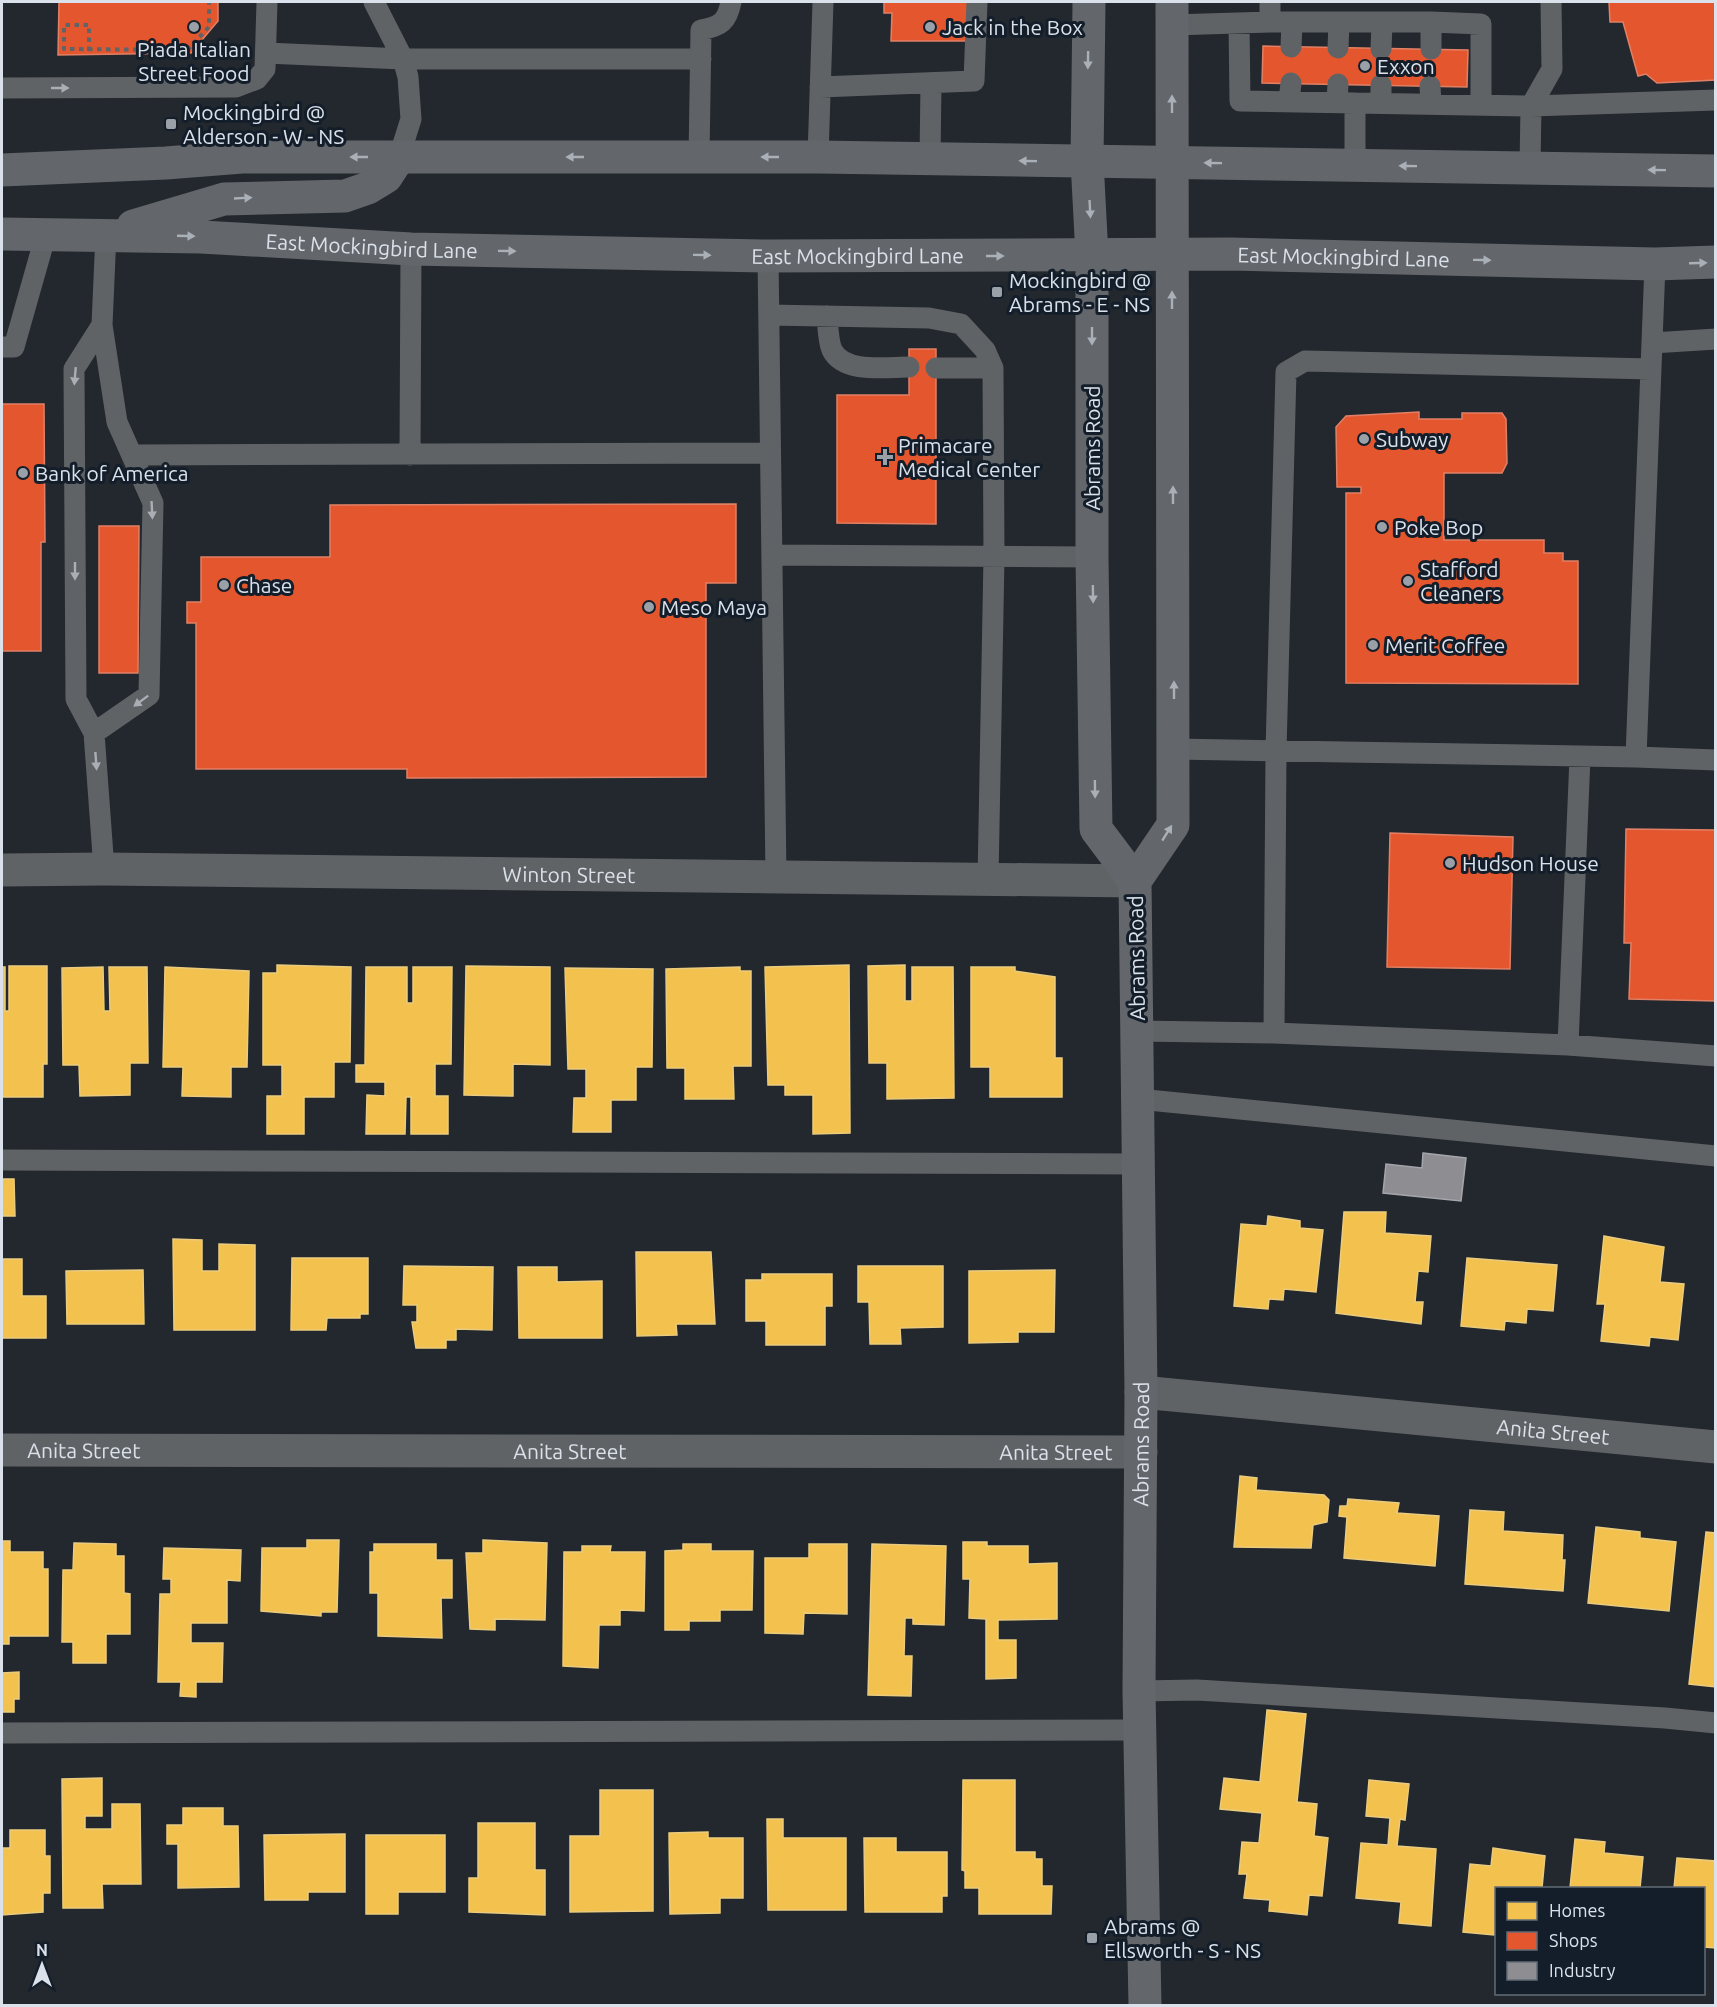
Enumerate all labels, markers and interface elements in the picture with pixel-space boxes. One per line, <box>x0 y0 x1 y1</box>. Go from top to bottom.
place label: Jack in the Box <box>942 15 1083 39</box>
marker: Piada Italian Street Food <box>187 20 201 34</box>
marker: Jack in the Box <box>923 20 937 34</box>
place label: Piada Italian Street Food <box>137 37 251 85</box>
one-way arrow <box>1083 50 1093 69</box>
place label: Exxon <box>1377 54 1435 78</box>
marker: Exxon <box>1358 59 1372 73</box>
one-way arrow <box>50 83 69 92</box>
one-way arrow <box>1167 95 1177 114</box>
place label: Mockingbird @ Alderson - W - NS <box>183 100 344 148</box>
marker: Mockingbird @ Alderson - W - NS <box>164 117 178 131</box>
one-way arrow <box>350 152 369 162</box>
one-way arrow <box>566 152 585 162</box>
one-way arrow <box>761 152 780 162</box>
one-way arrow <box>1019 156 1038 165</box>
one-way arrow <box>1203 158 1222 168</box>
one-way arrow <box>1398 161 1417 171</box>
one-way arrow <box>1648 165 1667 174</box>
one-way arrow <box>233 193 252 202</box>
one-way arrow <box>1085 199 1094 218</box>
street label: East Mockingbird Lane <box>265 229 478 262</box>
one-way arrow <box>176 232 195 241</box>
street label: East Mockingbird Lane <box>1237 242 1450 271</box>
street label: East Mockingbird Lane <box>751 243 964 268</box>
one-way arrow <box>497 246 516 255</box>
one-way arrow <box>692 250 711 259</box>
one-way arrow <box>985 251 1004 261</box>
one-way arrow <box>1473 255 1492 265</box>
one-way arrow <box>1689 258 1708 268</box>
place label: Mockingbird @ Abrams - E - NS <box>1009 268 1151 316</box>
marker: Mockingbird @ Abrams - E - NS <box>990 285 1004 299</box>
one-way arrow <box>1167 291 1177 310</box>
one-way arrow <box>1087 326 1097 345</box>
one-way arrow <box>70 367 80 386</box>
street label: Abrams Road <box>1080 385 1104 511</box>
place label: Subway <box>1376 427 1448 451</box>
marker: Subway <box>1357 432 1371 446</box>
place label: Primacare Medical Center <box>898 433 1040 481</box>
marker: Primacare Medical Center <box>876 448 894 466</box>
place label: Bank of America <box>35 461 189 485</box>
marker: Bank of America <box>16 466 30 480</box>
one-way arrow <box>1168 486 1178 505</box>
one-way arrow <box>148 501 157 520</box>
place label: Poke Bop <box>1394 515 1483 539</box>
marker: Poke Bop <box>1375 520 1389 534</box>
place label: Stafford Cleaners <box>1420 557 1501 605</box>
one-way arrow <box>70 561 80 580</box>
place label: Chase <box>236 573 292 597</box>
marker: Stafford Cleaners <box>1401 574 1415 588</box>
marker: Chase <box>217 578 231 592</box>
one-way arrow <box>1088 584 1098 603</box>
place label: Meso Maya <box>661 595 767 619</box>
marker: Meso Maya <box>642 600 656 614</box>
place label: Merit Coffee <box>1385 633 1505 657</box>
marker: Merit Coffee <box>1366 638 1380 652</box>
one-way arrow <box>1169 681 1179 700</box>
one-way arrow <box>133 694 149 707</box>
one-way arrow <box>91 752 101 771</box>
one-way arrow <box>1090 779 1100 798</box>
one-way arrow <box>1162 825 1173 841</box>
place label: Hudson House <box>1462 851 1599 875</box>
marker: Hudson House <box>1443 856 1457 870</box>
street label: Winton Street <box>502 862 636 887</box>
street label: Abrams Road <box>1123 895 1149 1021</box>
street label: Abrams Road <box>1128 1381 1153 1507</box>
street label: Anita Street <box>1496 1414 1611 1449</box>
street label: Anita Street <box>27 1438 141 1462</box>
street label: Anita Street <box>513 1439 627 1463</box>
street label: Anita Street <box>999 1440 1113 1464</box>
legend <box>1495 1887 1705 1995</box>
text: Homes <box>1549 1900 1606 1920</box>
place label: Abrams @ Ellsworth - S - NS <box>1104 1914 1261 1962</box>
text: Shops <box>1549 1930 1598 1950</box>
marker: Abrams @ Ellsworth - S - NS <box>1085 1931 1099 1945</box>
north arrow <box>12 1935 72 1995</box>
text: N <box>36 1941 48 1959</box>
text: Industry <box>1549 1960 1616 1980</box>

